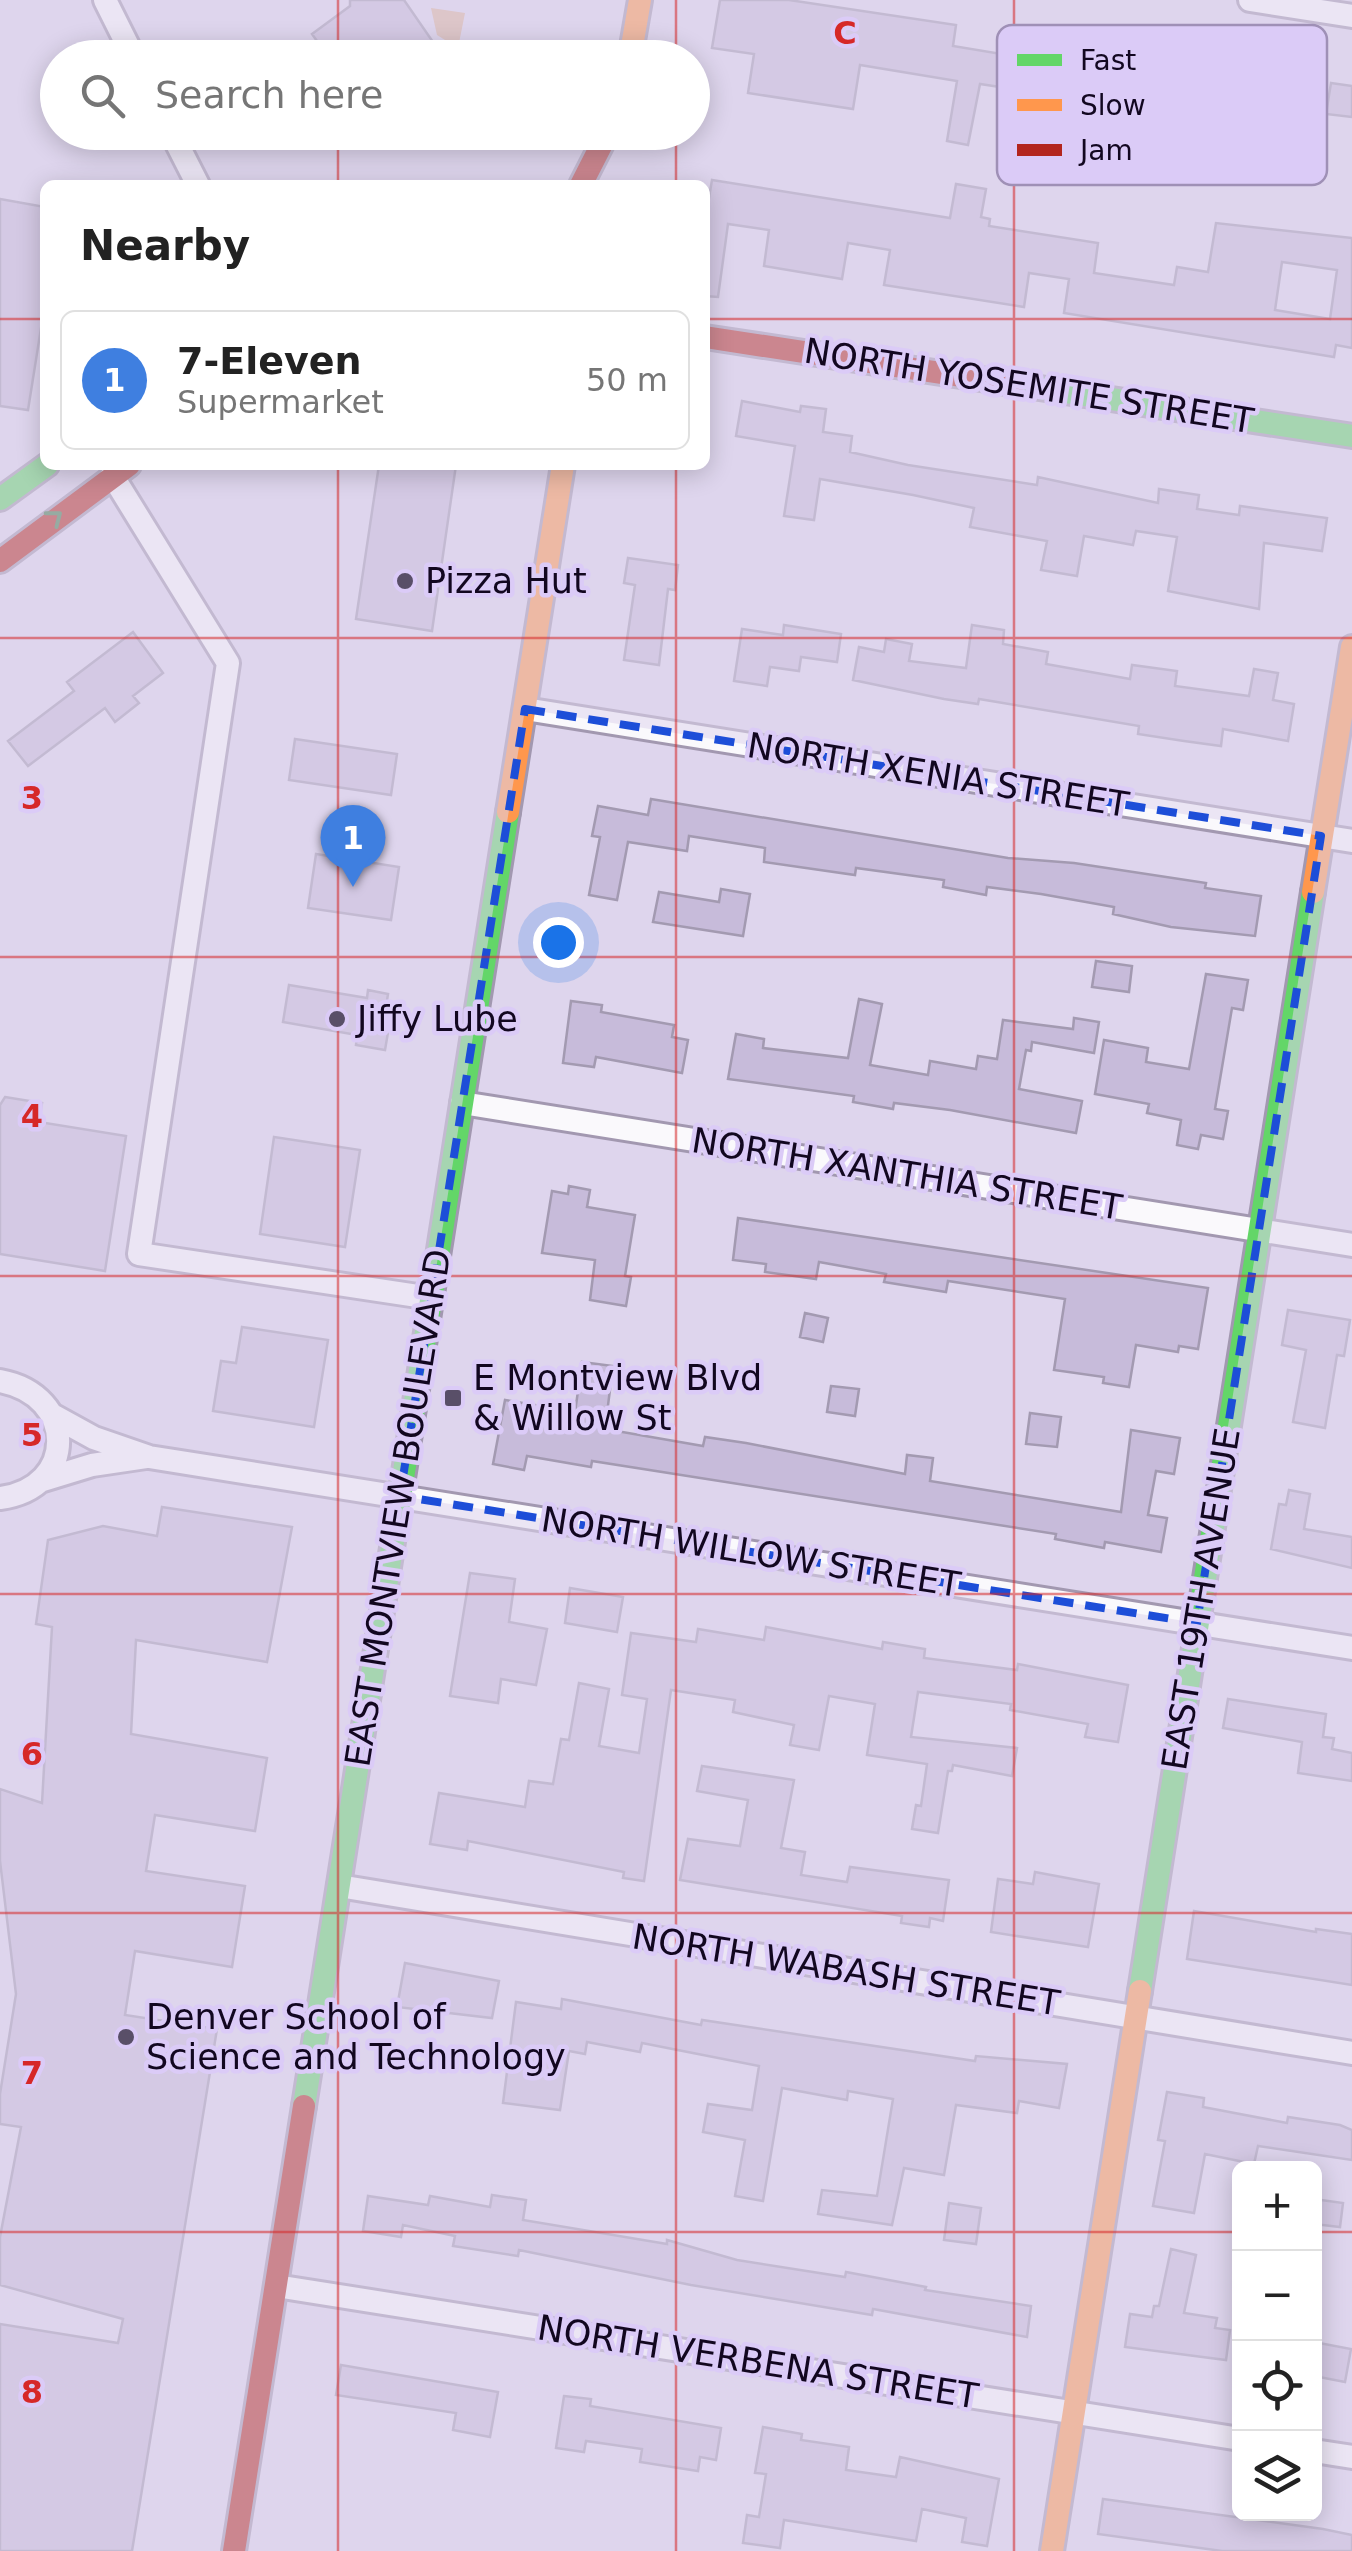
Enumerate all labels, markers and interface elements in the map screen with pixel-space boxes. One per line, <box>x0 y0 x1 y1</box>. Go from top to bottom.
text: C <box>833 14 857 52</box>
legend <box>997 25 1327 185</box>
search box <box>40 40 710 150</box>
text: Fast <box>1080 44 1136 77</box>
icon: search <box>75 68 130 123</box>
text: Search here <box>155 73 383 117</box>
text: Slow <box>1080 89 1146 122</box>
text: Jam <box>1078 134 1133 167</box>
text: Nearby <box>80 221 250 270</box>
street label: NORTH YOSEMITE STREET <box>801 331 1257 441</box>
text: 7-Eleven <box>177 339 362 383</box>
text: 1 <box>103 361 126 399</box>
text: 50 m <box>586 361 668 399</box>
text: Supermarket <box>177 383 384 421</box>
one-way arrow <box>44 512 62 529</box>
place label: Pizza Hut <box>425 561 587 601</box>
marker: Pizza Hut <box>394 570 416 592</box>
street label: NORTH XENIA STREET <box>744 725 1132 825</box>
text: 3 <box>21 779 43 817</box>
pin: 1 <box>320 804 386 887</box>
your location <box>533 917 584 968</box>
place label: Jiffy Lube <box>355 999 518 1039</box>
marker: Jiffy Lube <box>326 1008 348 1030</box>
text: 4 <box>21 1097 43 1135</box>
street label: NORTH XANTHIA STREET <box>689 1120 1126 1228</box>
street label: EAST MONTVIEW BOULEVARD <box>337 1246 459 1770</box>
place label: E Montview Blvd & Willow St <box>473 1358 762 1438</box>
marker: E Montview Blvd & Willow St <box>442 1387 464 1409</box>
text: 5 <box>21 1416 43 1454</box>
street label: EAST 19TH AVENUE <box>1154 1425 1248 1773</box>
street label: NORTH WILLOW STREET <box>539 1499 964 1605</box>
text: 6 <box>21 1735 43 1773</box>
street label: NORTH WABASH STREET <box>629 1916 1063 2024</box>
place label: Denver School of Science and Technology <box>146 1997 566 2077</box>
marker: Denver School of Science and Technology <box>115 2026 137 2048</box>
text: 7 <box>21 2054 43 2092</box>
map controls <box>1232 2161 1322 2521</box>
button: + <box>1232 2161 1322 2251</box>
button: − <box>1232 2251 1322 2341</box>
street label: NORTH VERBENA STREET <box>535 2307 982 2417</box>
button: locate <box>1232 2341 1322 2431</box>
text: 8 <box>21 2373 43 2411</box>
button: layers <box>1232 2431 1322 2521</box>

